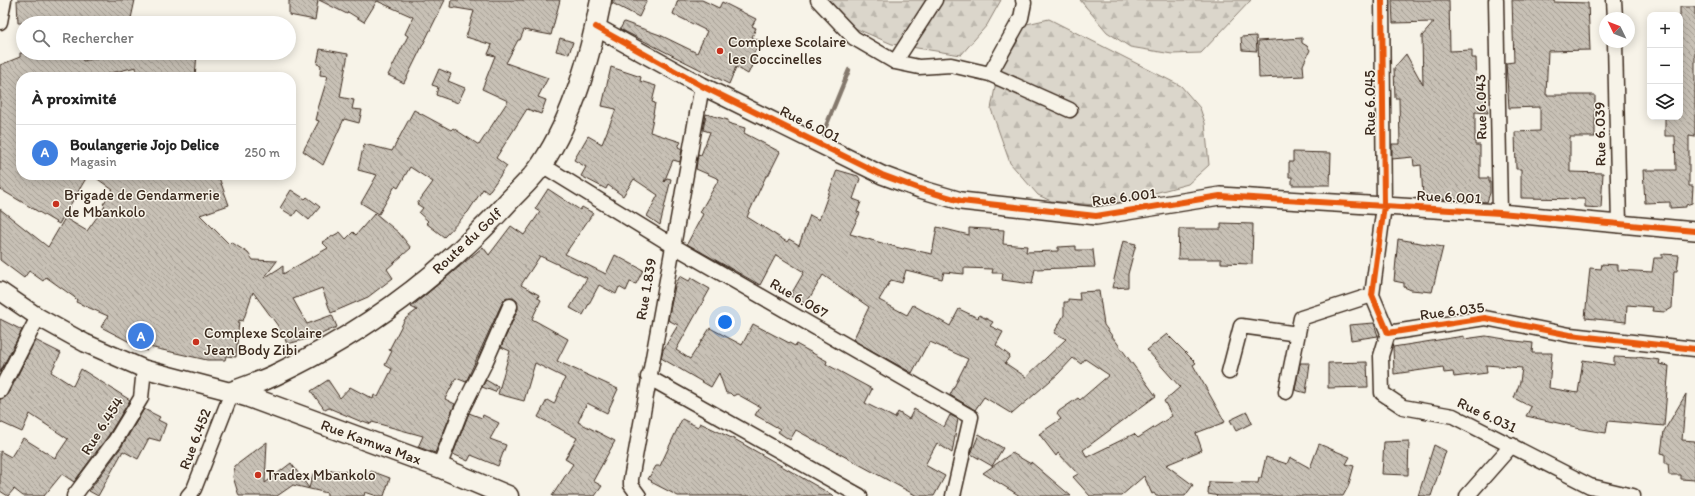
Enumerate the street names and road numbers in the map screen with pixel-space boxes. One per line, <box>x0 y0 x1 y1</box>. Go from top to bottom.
street label: Rue 6.045 <box>1361 70 1379 136</box>
street label: Rue 6.043 <box>1471 74 1491 140</box>
street label: Rue 6.039 <box>1590 101 1610 167</box>
street label: Rue 6.001 <box>777 102 843 146</box>
street label: Rue 6.001 <box>1091 184 1157 210</box>
street label: Rue 6.001 <box>1416 186 1482 208</box>
street label: Route du Golf <box>428 204 506 278</box>
street label: Rue 1.839 <box>632 256 660 321</box>
street label: Rue 6.067 <box>767 274 832 322</box>
street label: Rue 6.035 <box>1419 298 1485 324</box>
street label: Rue 6.031 <box>1454 393 1520 437</box>
street label: Rue 6.454 <box>77 394 127 458</box>
street label: Rue 6.452 <box>175 406 215 472</box>
street label: Rue Kamwa Max <box>318 415 424 469</box>

